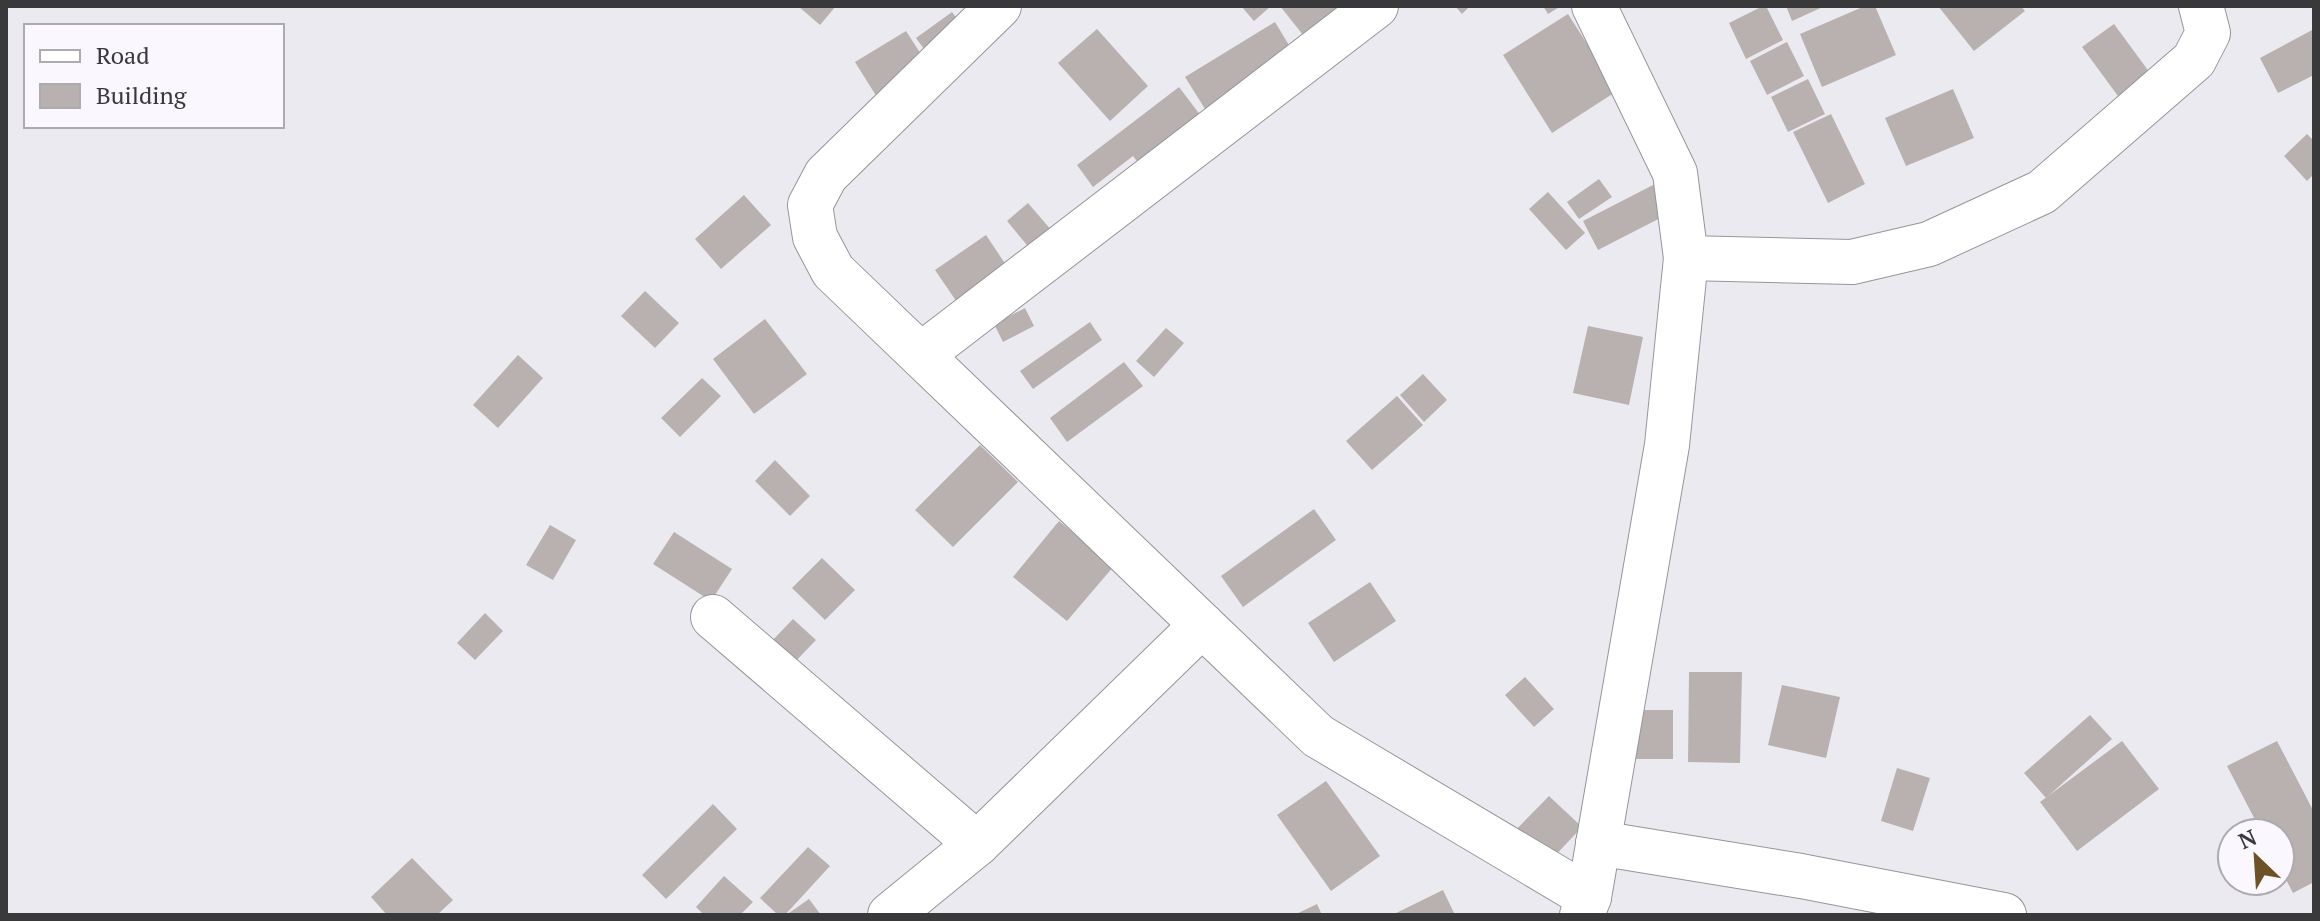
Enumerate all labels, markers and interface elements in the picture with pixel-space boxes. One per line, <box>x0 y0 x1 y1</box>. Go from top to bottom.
legend <box>24 24 284 128</box>
text: Road <box>96 39 150 71</box>
text: Building <box>96 79 187 111</box>
north arrow <box>2216 817 2296 897</box>
text: N <box>2234 822 2261 855</box>

